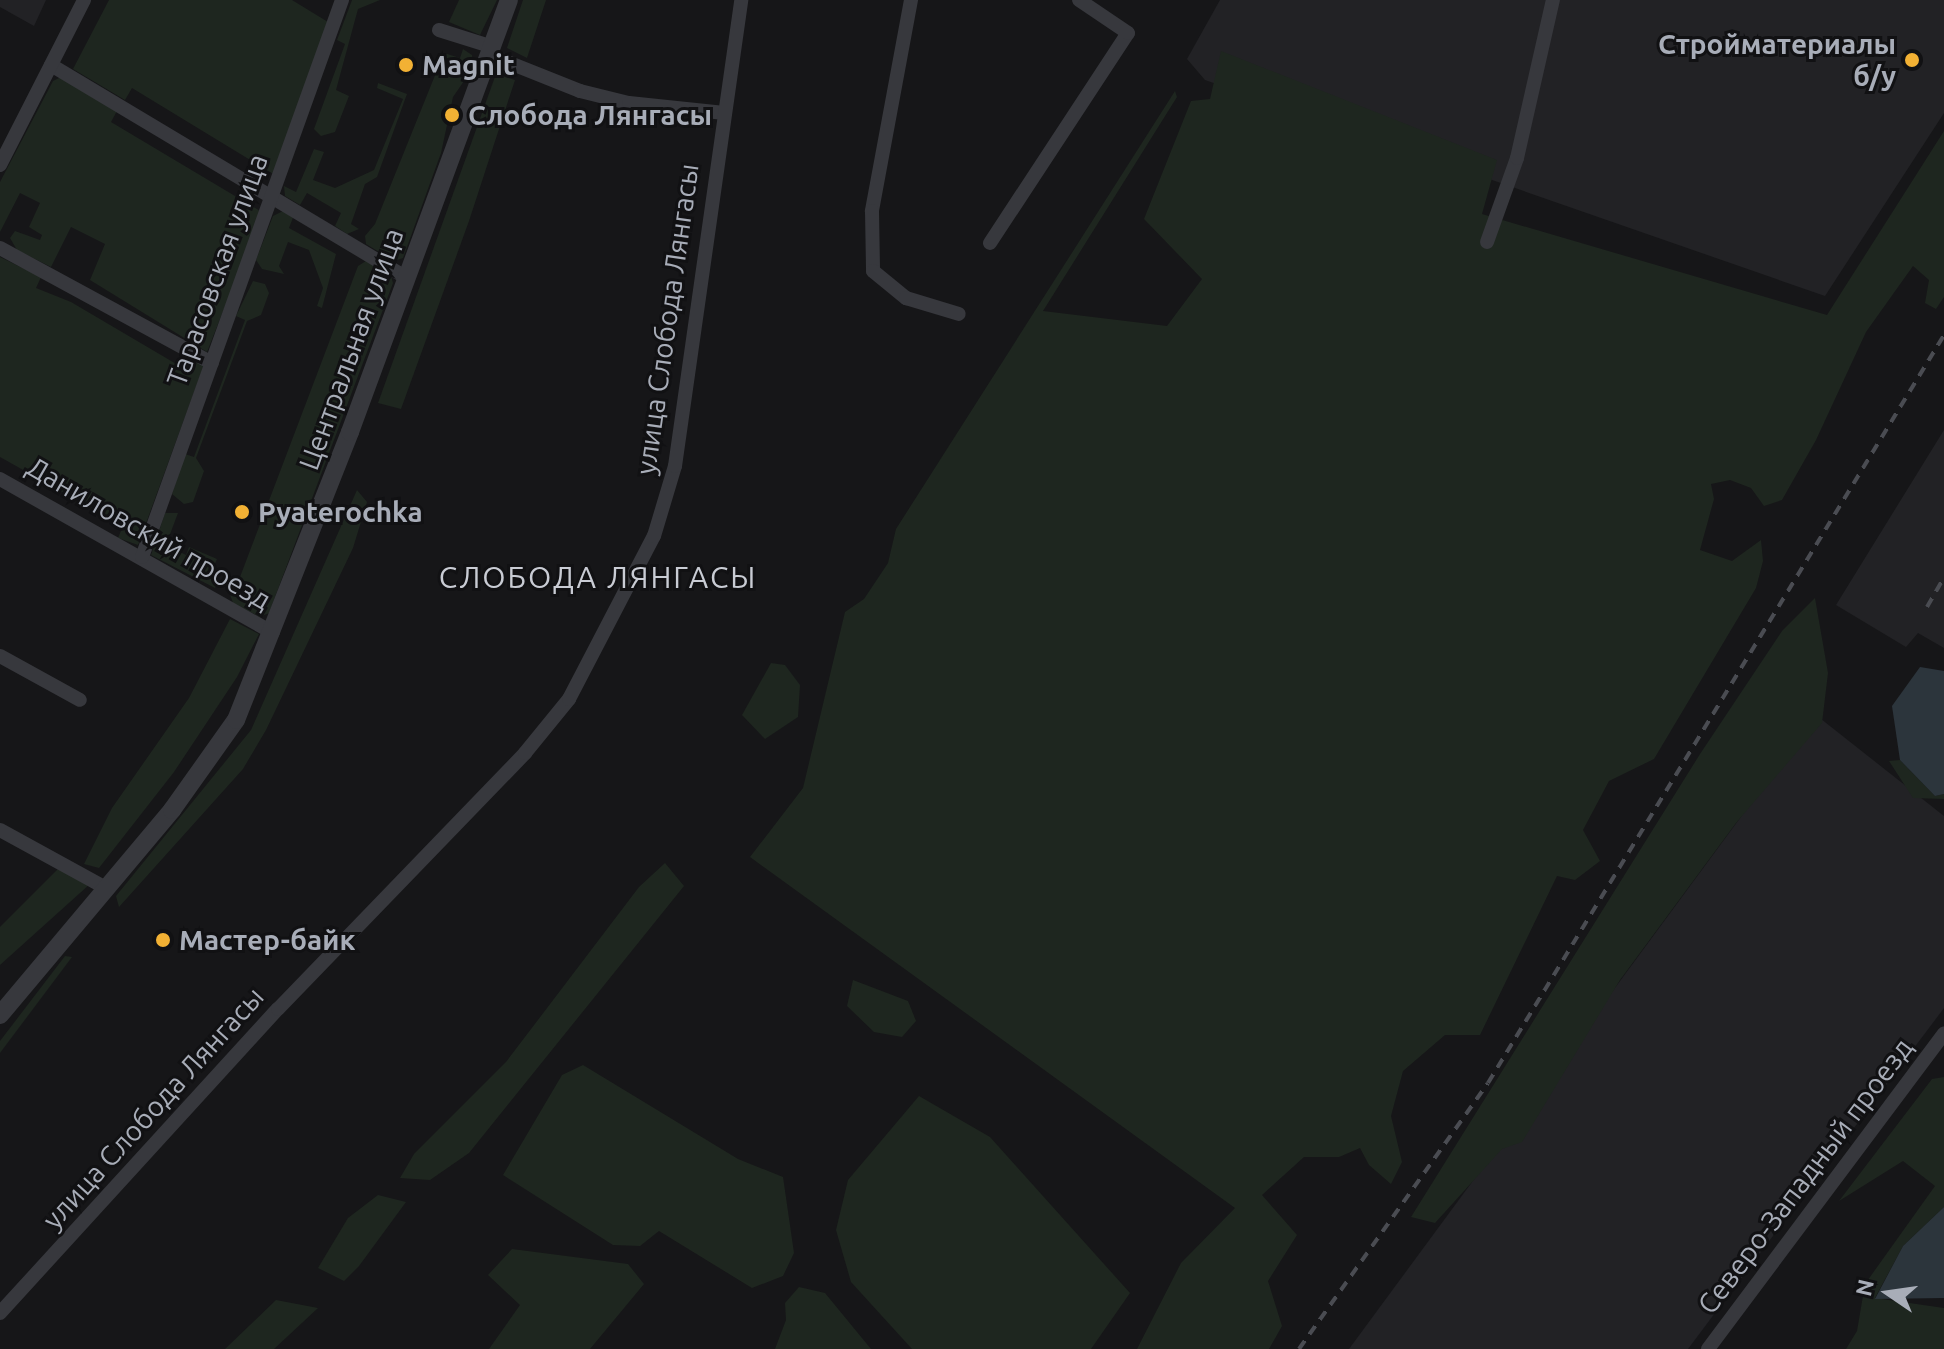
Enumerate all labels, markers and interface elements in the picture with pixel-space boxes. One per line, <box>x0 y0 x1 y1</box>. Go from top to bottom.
place label: Стройматериалы б/у <box>1658 27 1896 93</box>
place label: Magnit <box>422 48 515 82</box>
marker: Стройматериалы б/у <box>1903 51 1921 69</box>
marker: Magnit <box>397 56 415 74</box>
place label: Слобода Лянгасы <box>468 98 712 132</box>
marker: Слобода Лянгасы <box>443 106 461 124</box>
street label: Тарасовская улица <box>159 149 275 391</box>
street label: улица Слобода Лянгасы <box>629 161 705 477</box>
street label: Центральная улица <box>292 224 410 474</box>
street label: Даниловский проезд <box>21 449 277 617</box>
place label: Pyaterochka <box>258 495 423 529</box>
marker: Pyaterochka <box>233 503 251 521</box>
district label: СЛОБОДА ЛЯНГАСЫ <box>439 559 757 595</box>
place label: Мастер-байк <box>179 923 355 957</box>
marker: Мастер-байк <box>154 931 172 949</box>
street label: улица Слобода Лянгасы <box>36 980 270 1236</box>
street label: Северо-Западный проезд <box>1690 1032 1920 1320</box>
north arrow <box>1848 1253 1928 1333</box>
text: N <box>1850 1277 1878 1298</box>

